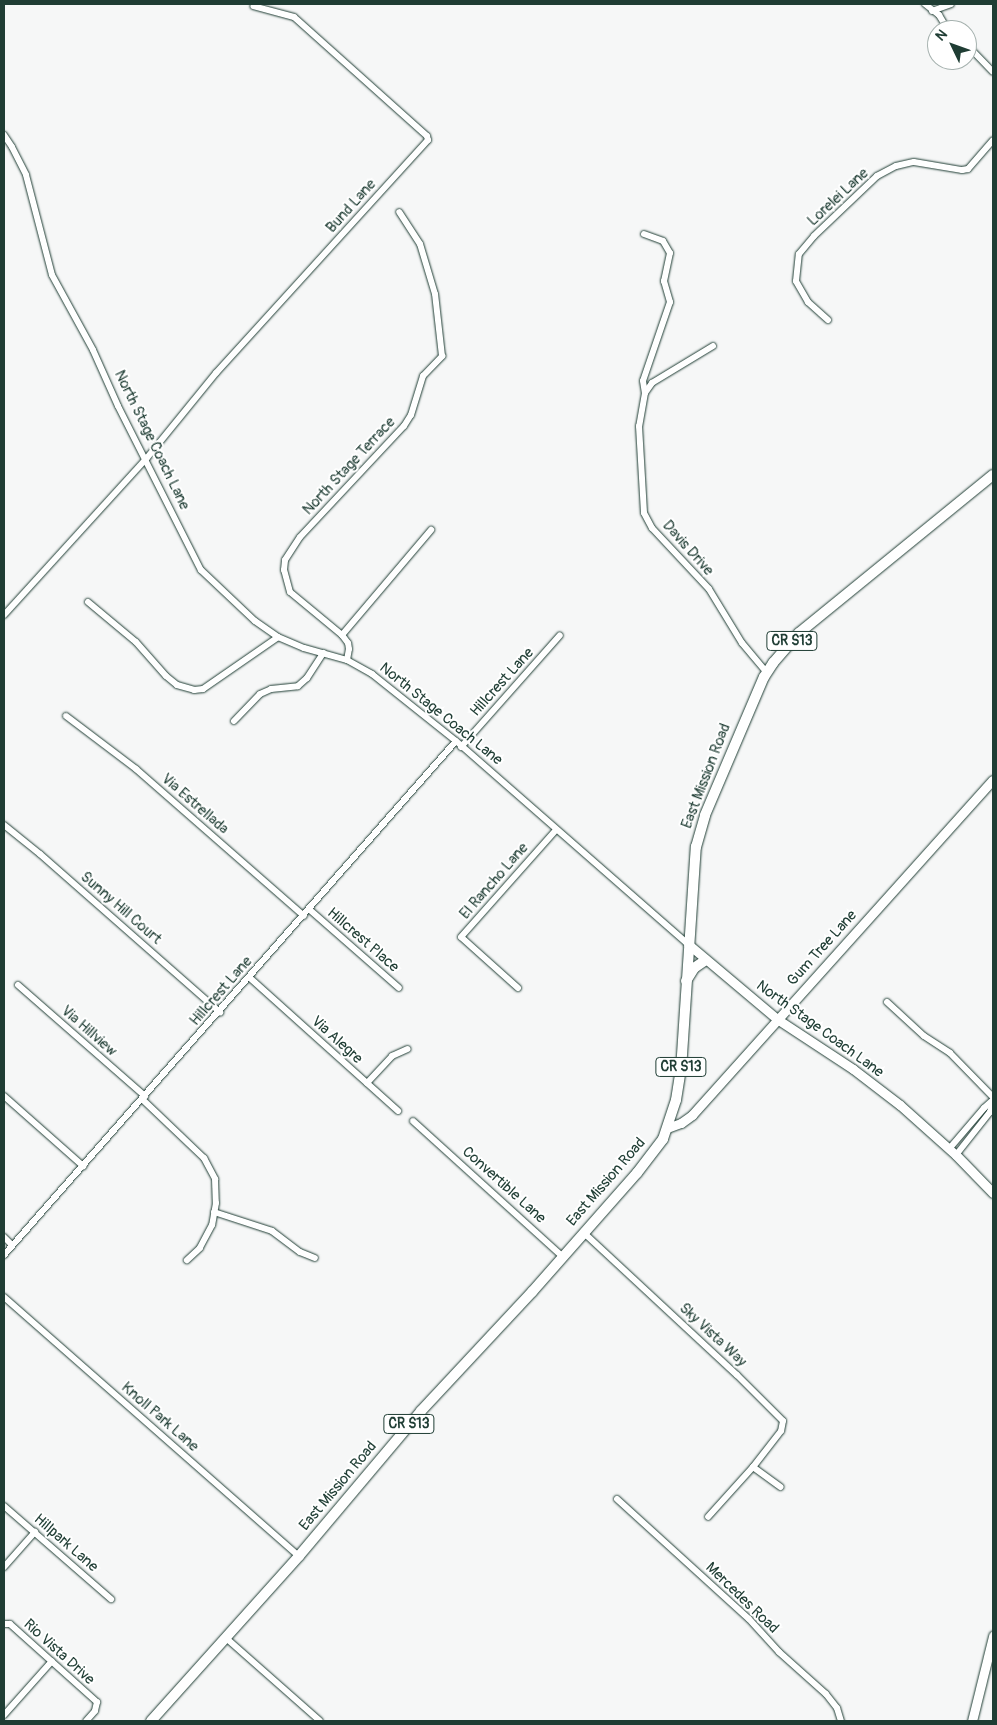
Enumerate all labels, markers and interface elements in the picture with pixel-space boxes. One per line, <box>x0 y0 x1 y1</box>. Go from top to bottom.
north arrow <box>927 20 977 70</box>
text: N <box>932 26 951 45</box>
street label: Lorelei Lane <box>804 164 872 230</box>
street label: Bund Lane <box>322 175 380 237</box>
street label: North Stage Coach Lane <box>110 367 194 513</box>
street label: North Stage Terrace <box>299 413 399 519</box>
street label: Davis Drive <box>659 517 717 579</box>
road number: CR S13 <box>766 630 818 652</box>
street label: Hillcrest Lane <box>466 644 538 720</box>
street label: North Stage Coach Lane <box>376 659 506 769</box>
street label: East Mission Road <box>678 721 734 831</box>
street label: Via Estrellada <box>158 770 232 838</box>
street label: El Rancho Lane <box>456 839 532 923</box>
street label: Sunny Hill Court <box>77 868 165 948</box>
street label: Hillcrest Place <box>323 904 403 976</box>
street label: Gum Tree Lane <box>783 907 861 989</box>
street label: Hillcrest Lane <box>186 953 256 1029</box>
street label: North Stage Coach Lane <box>753 977 887 1081</box>
street label: Via Hillview <box>57 1002 121 1060</box>
street label: Via Alegre <box>308 1012 366 1068</box>
road number: CR S13 <box>655 1056 707 1078</box>
street label: East Mission Road <box>563 1134 649 1230</box>
street label: Convertible Lane <box>458 1143 550 1227</box>
street label: Sky Vista Way <box>676 1299 750 1371</box>
street label: Knoll Park Lane <box>118 1378 202 1456</box>
road number: CR S13 <box>383 1412 435 1436</box>
street label: East Mission Road <box>295 1438 381 1534</box>
street label: Hillpark Lane <box>30 1510 102 1576</box>
street label: Mercedes Road <box>702 1559 782 1637</box>
street label: Rio Vista Drive <box>20 1615 98 1689</box>

